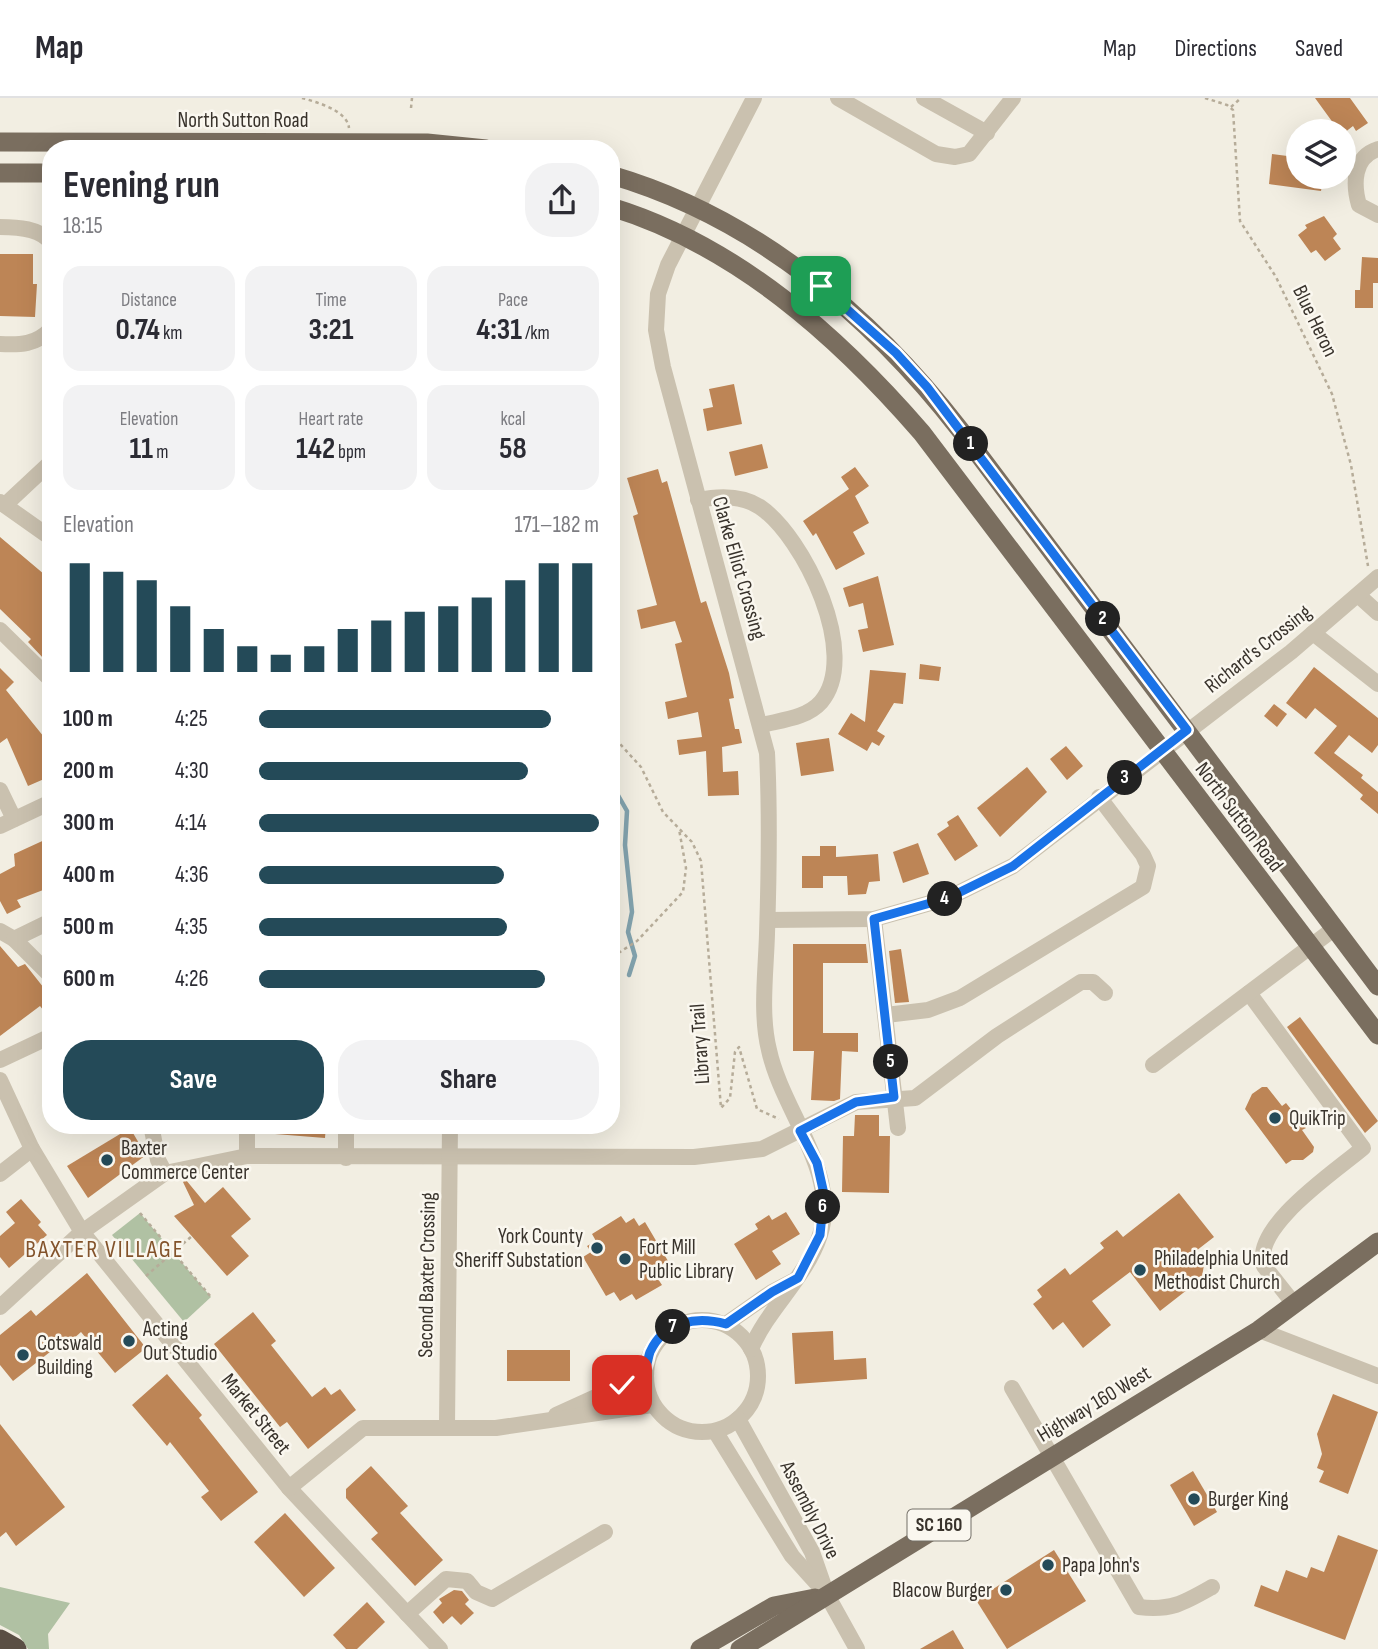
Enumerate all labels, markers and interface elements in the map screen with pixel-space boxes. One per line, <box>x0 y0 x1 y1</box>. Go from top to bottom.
text: Map <box>35 28 84 68</box>
text: Map <box>1103 34 1136 63</box>
text: Directions <box>1174 34 1257 63</box>
text: Saved <box>1295 34 1343 63</box>
street label: North Sutton Road <box>178 108 308 133</box>
map controls <box>1286 119 1356 189</box>
button: layers <box>1286 119 1356 189</box>
text: Evening run <box>63 163 220 208</box>
button: share <box>525 163 599 237</box>
text: 18:15 <box>63 212 103 240</box>
pin <box>791 256 851 316</box>
icon: arrive <box>802 267 840 305</box>
street label: Blue Heron <box>1287 281 1343 361</box>
text: Distance <box>121 289 177 312</box>
text: Time <box>315 289 347 312</box>
text: Pace <box>498 289 528 312</box>
text: 0.74 <box>115 312 160 348</box>
text: 3:21 <box>308 312 354 348</box>
text: 4:31 <box>476 312 522 348</box>
text: km <box>160 322 183 345</box>
text: /km <box>522 322 550 345</box>
text: Elevation <box>120 408 178 431</box>
text: Heart rate <box>299 408 363 431</box>
text: kcal <box>500 408 526 431</box>
pin: 1 <box>954 426 988 462</box>
text: 11 <box>130 431 153 467</box>
text: 142 <box>296 431 335 467</box>
text: 58 <box>499 431 527 467</box>
text: 1 <box>967 432 974 455</box>
text: m <box>153 441 168 464</box>
text: bpm <box>335 441 366 464</box>
street label: Clarke Elliot Crossing <box>707 494 771 642</box>
text: Elevation <box>63 511 134 539</box>
text: 171–182 m <box>514 511 599 539</box>
street label: Richard's Crossing <box>1200 600 1316 698</box>
pin: 2 <box>1086 602 1120 636</box>
text: 2 <box>1098 607 1107 630</box>
text: 100 m <box>63 705 113 733</box>
text: 4:25 <box>175 705 208 733</box>
text: 200 m <box>63 757 114 785</box>
text: 4:30 <box>175 757 209 785</box>
street label: North Sutton Road <box>1190 757 1288 877</box>
pin: 3 <box>1108 760 1142 796</box>
text: 3 <box>1120 766 1129 789</box>
text: 300 m <box>63 809 114 837</box>
text: 4:14 <box>175 809 207 837</box>
text: 400 m <box>63 861 114 889</box>
text: 4:36 <box>175 861 209 889</box>
pin: 4 <box>928 882 962 916</box>
text: 4 <box>940 887 949 910</box>
text: 500 m <box>63 913 114 941</box>
text: 4:35 <box>175 913 208 941</box>
text: 600 m <box>63 965 115 993</box>
text: 4:26 <box>175 965 209 993</box>
street label: Library Trail <box>685 1003 715 1085</box>
button: Save <box>63 1040 324 1120</box>
button: Share <box>338 1040 599 1120</box>
pin: 5 <box>874 1044 908 1080</box>
text: 5 <box>886 1050 895 1073</box>
place label: QuikTrip <box>1289 1106 1346 1131</box>
marker: QuikTrip <box>1267 1110 1283 1126</box>
place label: Baxter Commerce Center <box>121 1136 249 1185</box>
marker: Baxter Commerce Center <box>99 1152 115 1168</box>
pin: 6 <box>806 1190 840 1224</box>
street label: Second Baxter Crossing <box>413 1192 441 1358</box>
text: 6 <box>818 1195 827 1218</box>
place label: York County Sheriff Substation <box>455 1224 583 1273</box>
district label: BAXTER VILLAGE <box>25 1235 185 1264</box>
place label: Fort Mill Public Library <box>639 1235 734 1284</box>
marker: York County Sheriff Substation <box>589 1240 605 1256</box>
place label: Philadelphia United Methodist Church <box>1154 1246 1289 1295</box>
marker: Fort Mill Public Library <box>617 1251 633 1267</box>
marker: Philadelphia United Methodist Church <box>1132 1262 1148 1278</box>
pin: 7 <box>656 1310 690 1344</box>
text: 7 <box>668 1315 677 1338</box>
place label: Acting Out Studio <box>142 1317 217 1366</box>
place label: Cotswald Building <box>37 1331 102 1380</box>
marker: Acting Out Studio <box>121 1333 137 1349</box>
marker: Cotswald Building <box>15 1347 31 1363</box>
pin <box>592 1355 652 1415</box>
street label: Highway 160 West <box>1033 1360 1155 1448</box>
icon: check <box>603 1366 641 1404</box>
street label: Market Street <box>216 1369 296 1459</box>
street label: Assembly Drive <box>774 1456 845 1563</box>
place label: Burger King <box>1208 1487 1289 1512</box>
marker: Burger King <box>1186 1491 1202 1507</box>
road number: SC 160 <box>908 1510 970 1540</box>
place label: Papa John's <box>1062 1553 1140 1578</box>
marker: Papa John's <box>1040 1557 1056 1573</box>
place label: Blacow Burger <box>892 1578 992 1603</box>
marker: Blacow Burger <box>998 1582 1014 1598</box>

